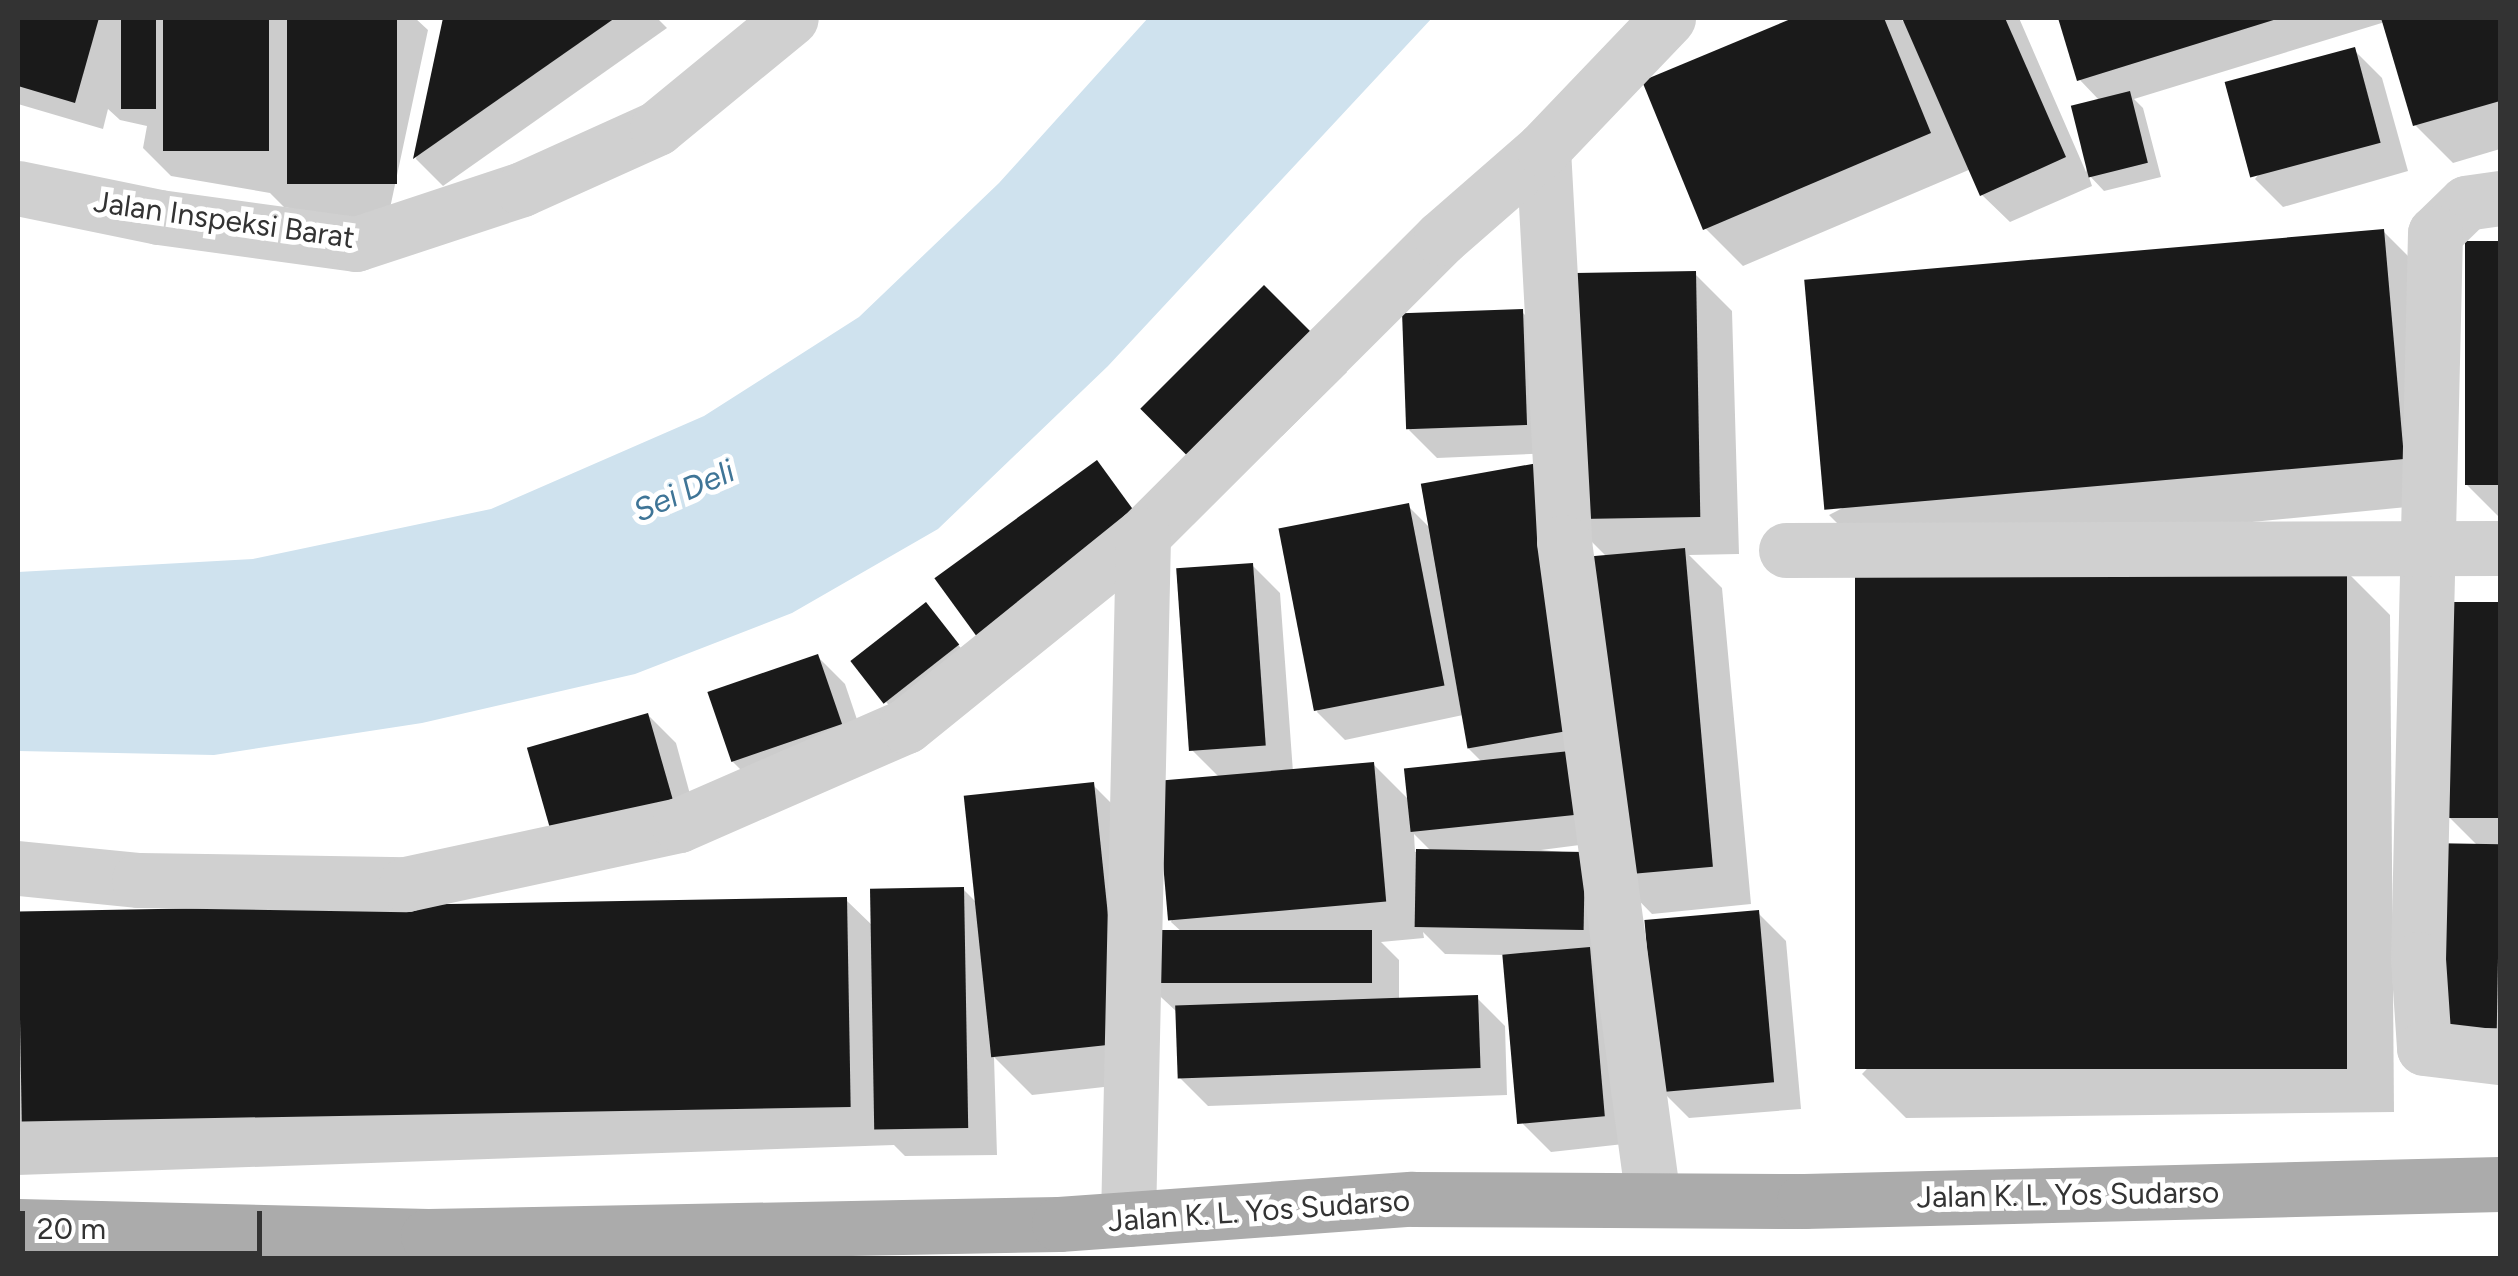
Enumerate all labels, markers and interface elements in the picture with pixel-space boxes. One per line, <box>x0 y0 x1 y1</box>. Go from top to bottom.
street label: Jalan Inspeksi Barat <box>91 184 357 256</box>
water label: Sei Deli <box>628 452 740 530</box>
street label: Jalan K. L. Yos Sudarso <box>1916 1174 2220 1216</box>
street label: Jalan K. L. Yos Sudarso <box>1107 1182 1411 1240</box>
scale bar <box>25 1191 268 1253</box>
text: 20 m <box>37 1210 106 1247</box>

